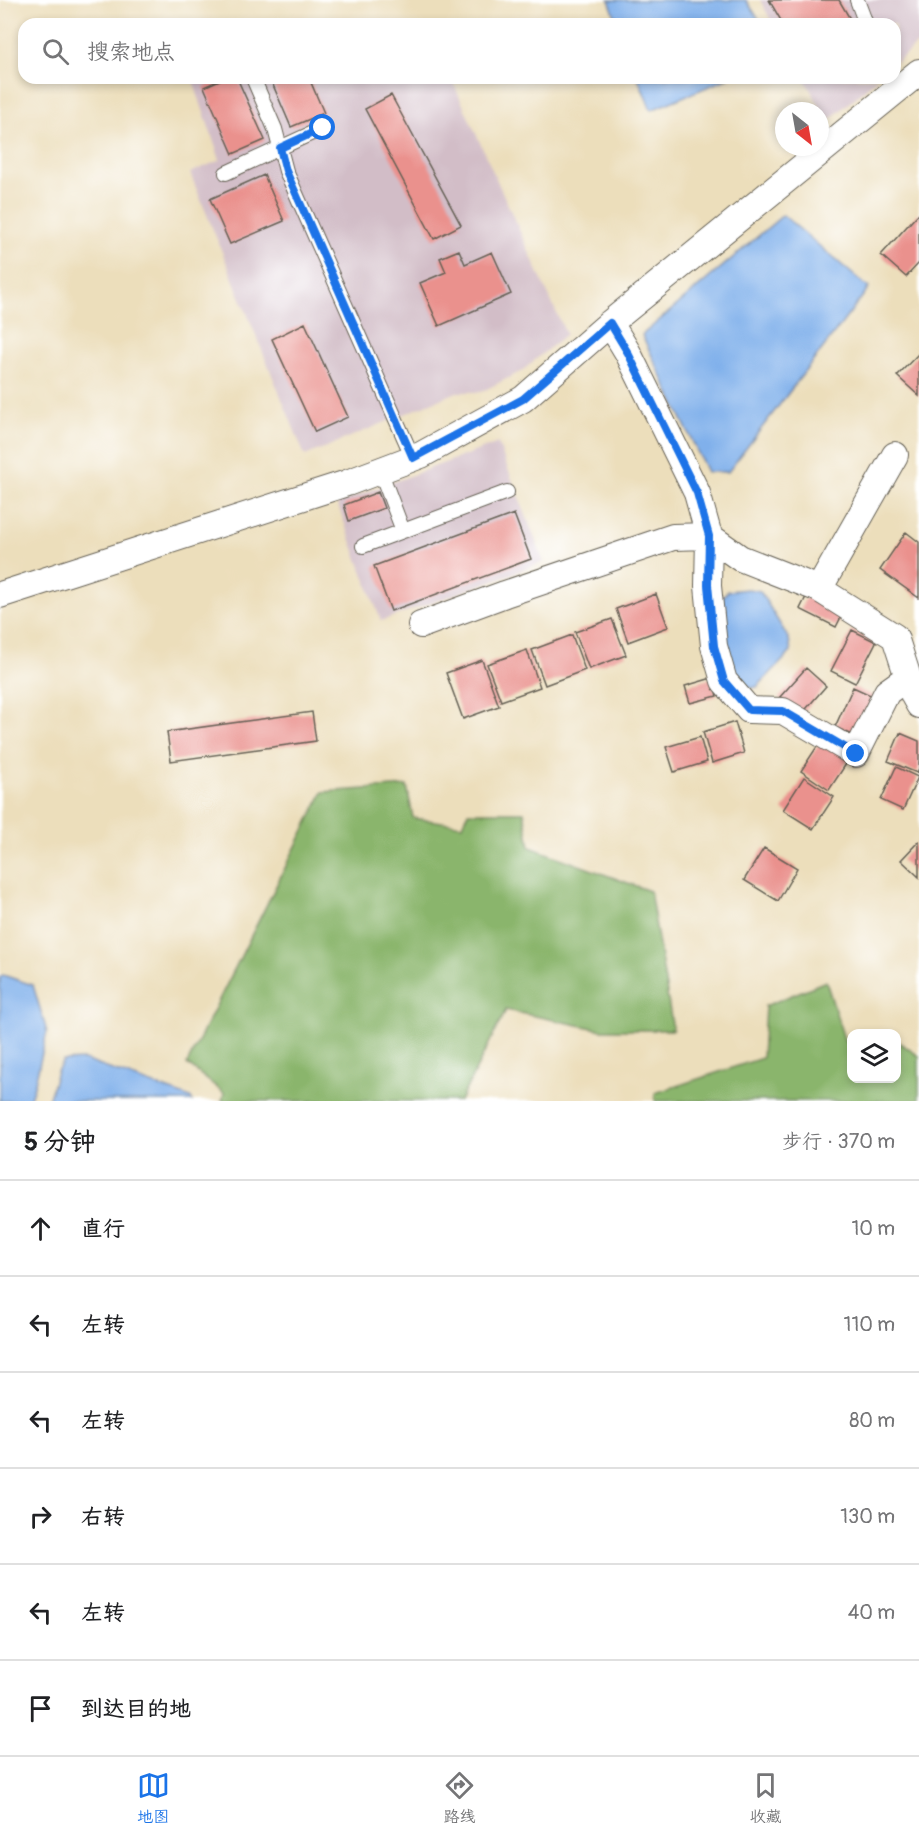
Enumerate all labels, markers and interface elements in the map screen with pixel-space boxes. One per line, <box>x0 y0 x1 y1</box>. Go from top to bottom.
search box <box>18 18 901 84</box>
icon: search <box>39 35 72 68</box>
text: 搜索地点 <box>87 38 175 66</box>
north arrow <box>775 102 829 156</box>
route start <box>309 114 335 140</box>
route end <box>842 740 868 766</box>
map controls <box>847 1029 901 1083</box>
button: layers <box>847 1029 901 1083</box>
text: 5 分钟 <box>24 1126 96 1158</box>
text: 步行 · 370 m <box>782 1129 895 1154</box>
icon: ahead <box>24 1212 57 1245</box>
text: 直行 <box>81 1215 125 1243</box>
text: 10 m <box>851 1216 895 1241</box>
icon: left <box>24 1308 57 1341</box>
text: 左转 <box>81 1311 125 1339</box>
text: 110 m <box>844 1312 895 1337</box>
icon: left <box>24 1404 57 1437</box>
text: 左转 <box>81 1407 125 1435</box>
text: 80 m <box>849 1408 895 1433</box>
icon: right <box>24 1500 57 1533</box>
text: 右转 <box>81 1503 125 1531</box>
text: 130 m <box>840 1504 895 1529</box>
icon: left <box>24 1596 57 1629</box>
text: 左转 <box>81 1599 125 1627</box>
text: 40 m <box>848 1600 895 1625</box>
icon: arrive <box>24 1692 57 1725</box>
text: 到达目的地 <box>81 1695 191 1723</box>
tab: 地图 <box>137 1769 170 1827</box>
tab: 路线 <box>443 1769 476 1827</box>
tab: 收藏 <box>749 1769 782 1827</box>

